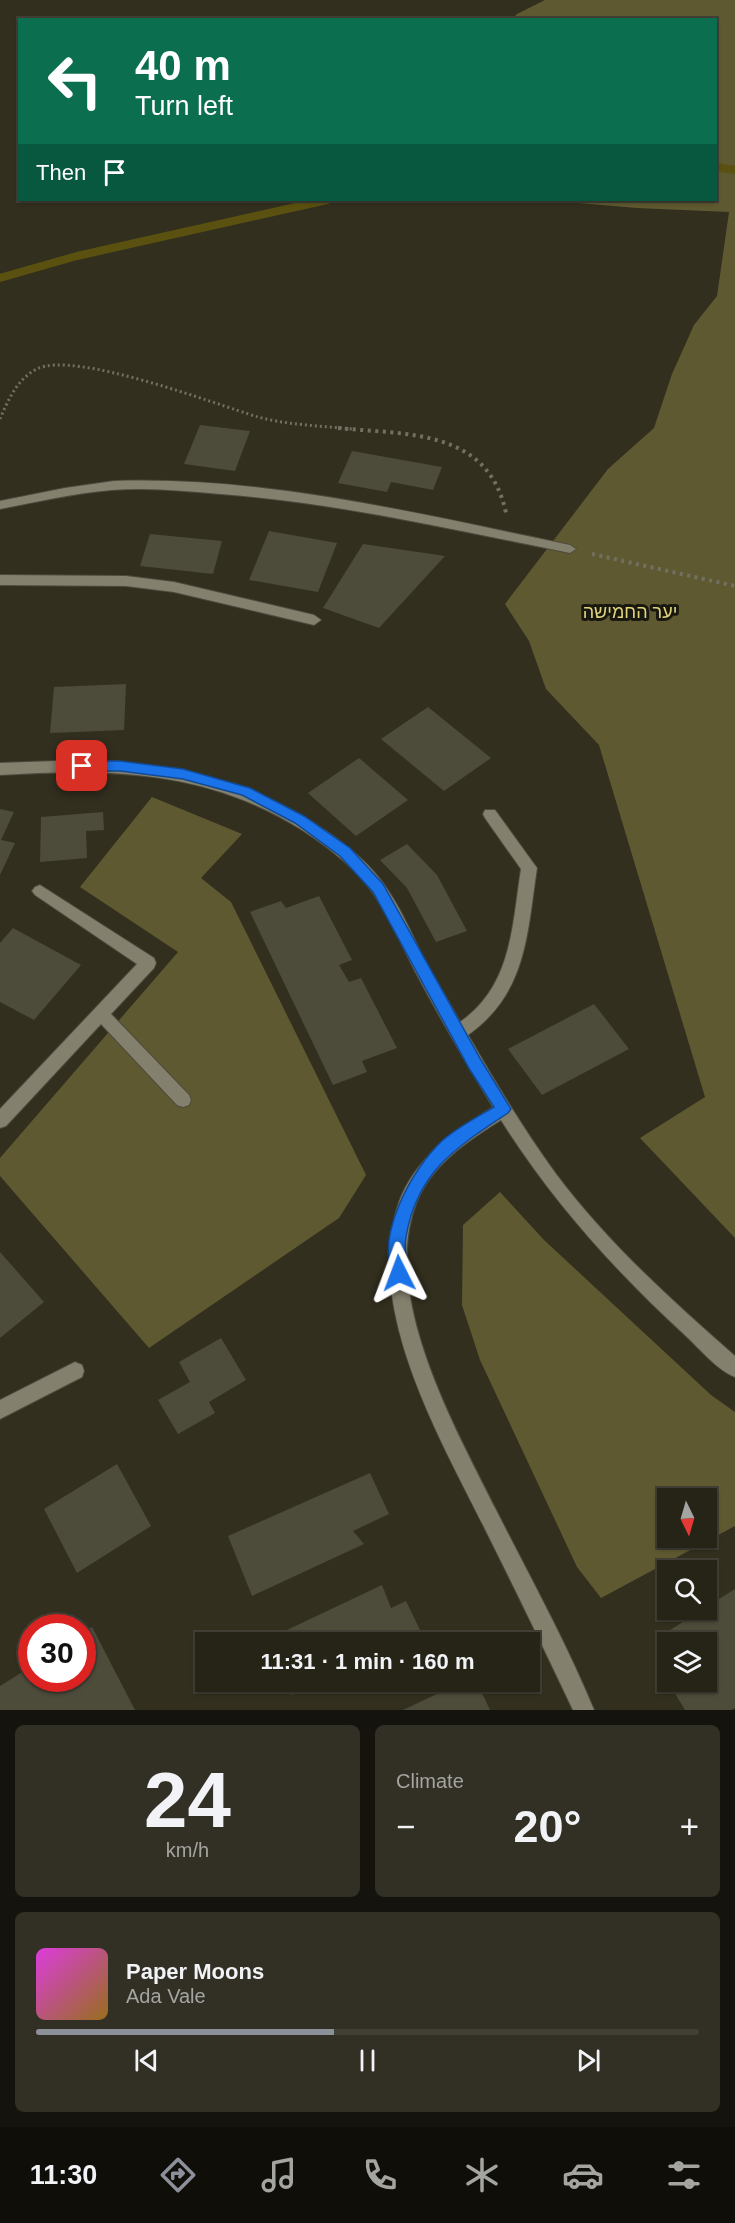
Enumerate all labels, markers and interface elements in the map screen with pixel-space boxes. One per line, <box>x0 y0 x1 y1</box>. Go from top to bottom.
icon: left <box>36 42 114 120</box>
text: 40 m <box>135 42 231 89</box>
text: Turn left <box>135 91 233 121</box>
icon: arrive <box>98 156 131 189</box>
text: Then <box>36 160 86 185</box>
park label: יער החמישה <box>583 602 677 622</box>
pin <box>56 740 107 791</box>
icon: arrive <box>65 749 98 782</box>
position arrow <box>367 1241 431 1305</box>
north arrow <box>657 1488 717 1548</box>
map controls <box>657 1488 717 1692</box>
button: search <box>657 1560 717 1620</box>
speed limit sign: 30 <box>18 1614 96 1692</box>
button: layers <box>657 1632 717 1692</box>
text: 11:31 · 1 min · 160 m <box>261 1649 475 1674</box>
text: 24 <box>144 1756 231 1844</box>
text: Climate <box>396 1770 464 1792</box>
text: 20° <box>513 1801 582 1852</box>
text: − <box>396 1808 415 1845</box>
text: + <box>680 1808 699 1845</box>
text: km/h <box>166 1839 209 1861</box>
text: Paper Moons <box>126 1959 264 1984</box>
text: Ada Vale <box>126 1985 206 2007</box>
icon: previous <box>130 2044 163 2077</box>
icon: pause <box>351 2044 384 2077</box>
icon: next <box>572 2044 605 2077</box>
icon: directions <box>157 2154 199 2196</box>
icon: music <box>258 2154 300 2196</box>
icon: phone <box>359 2154 401 2196</box>
icon: climate <box>461 2154 503 2196</box>
icon: car <box>562 2154 604 2196</box>
icon: filters <box>663 2154 705 2196</box>
text: 11:30 <box>30 2160 97 2190</box>

